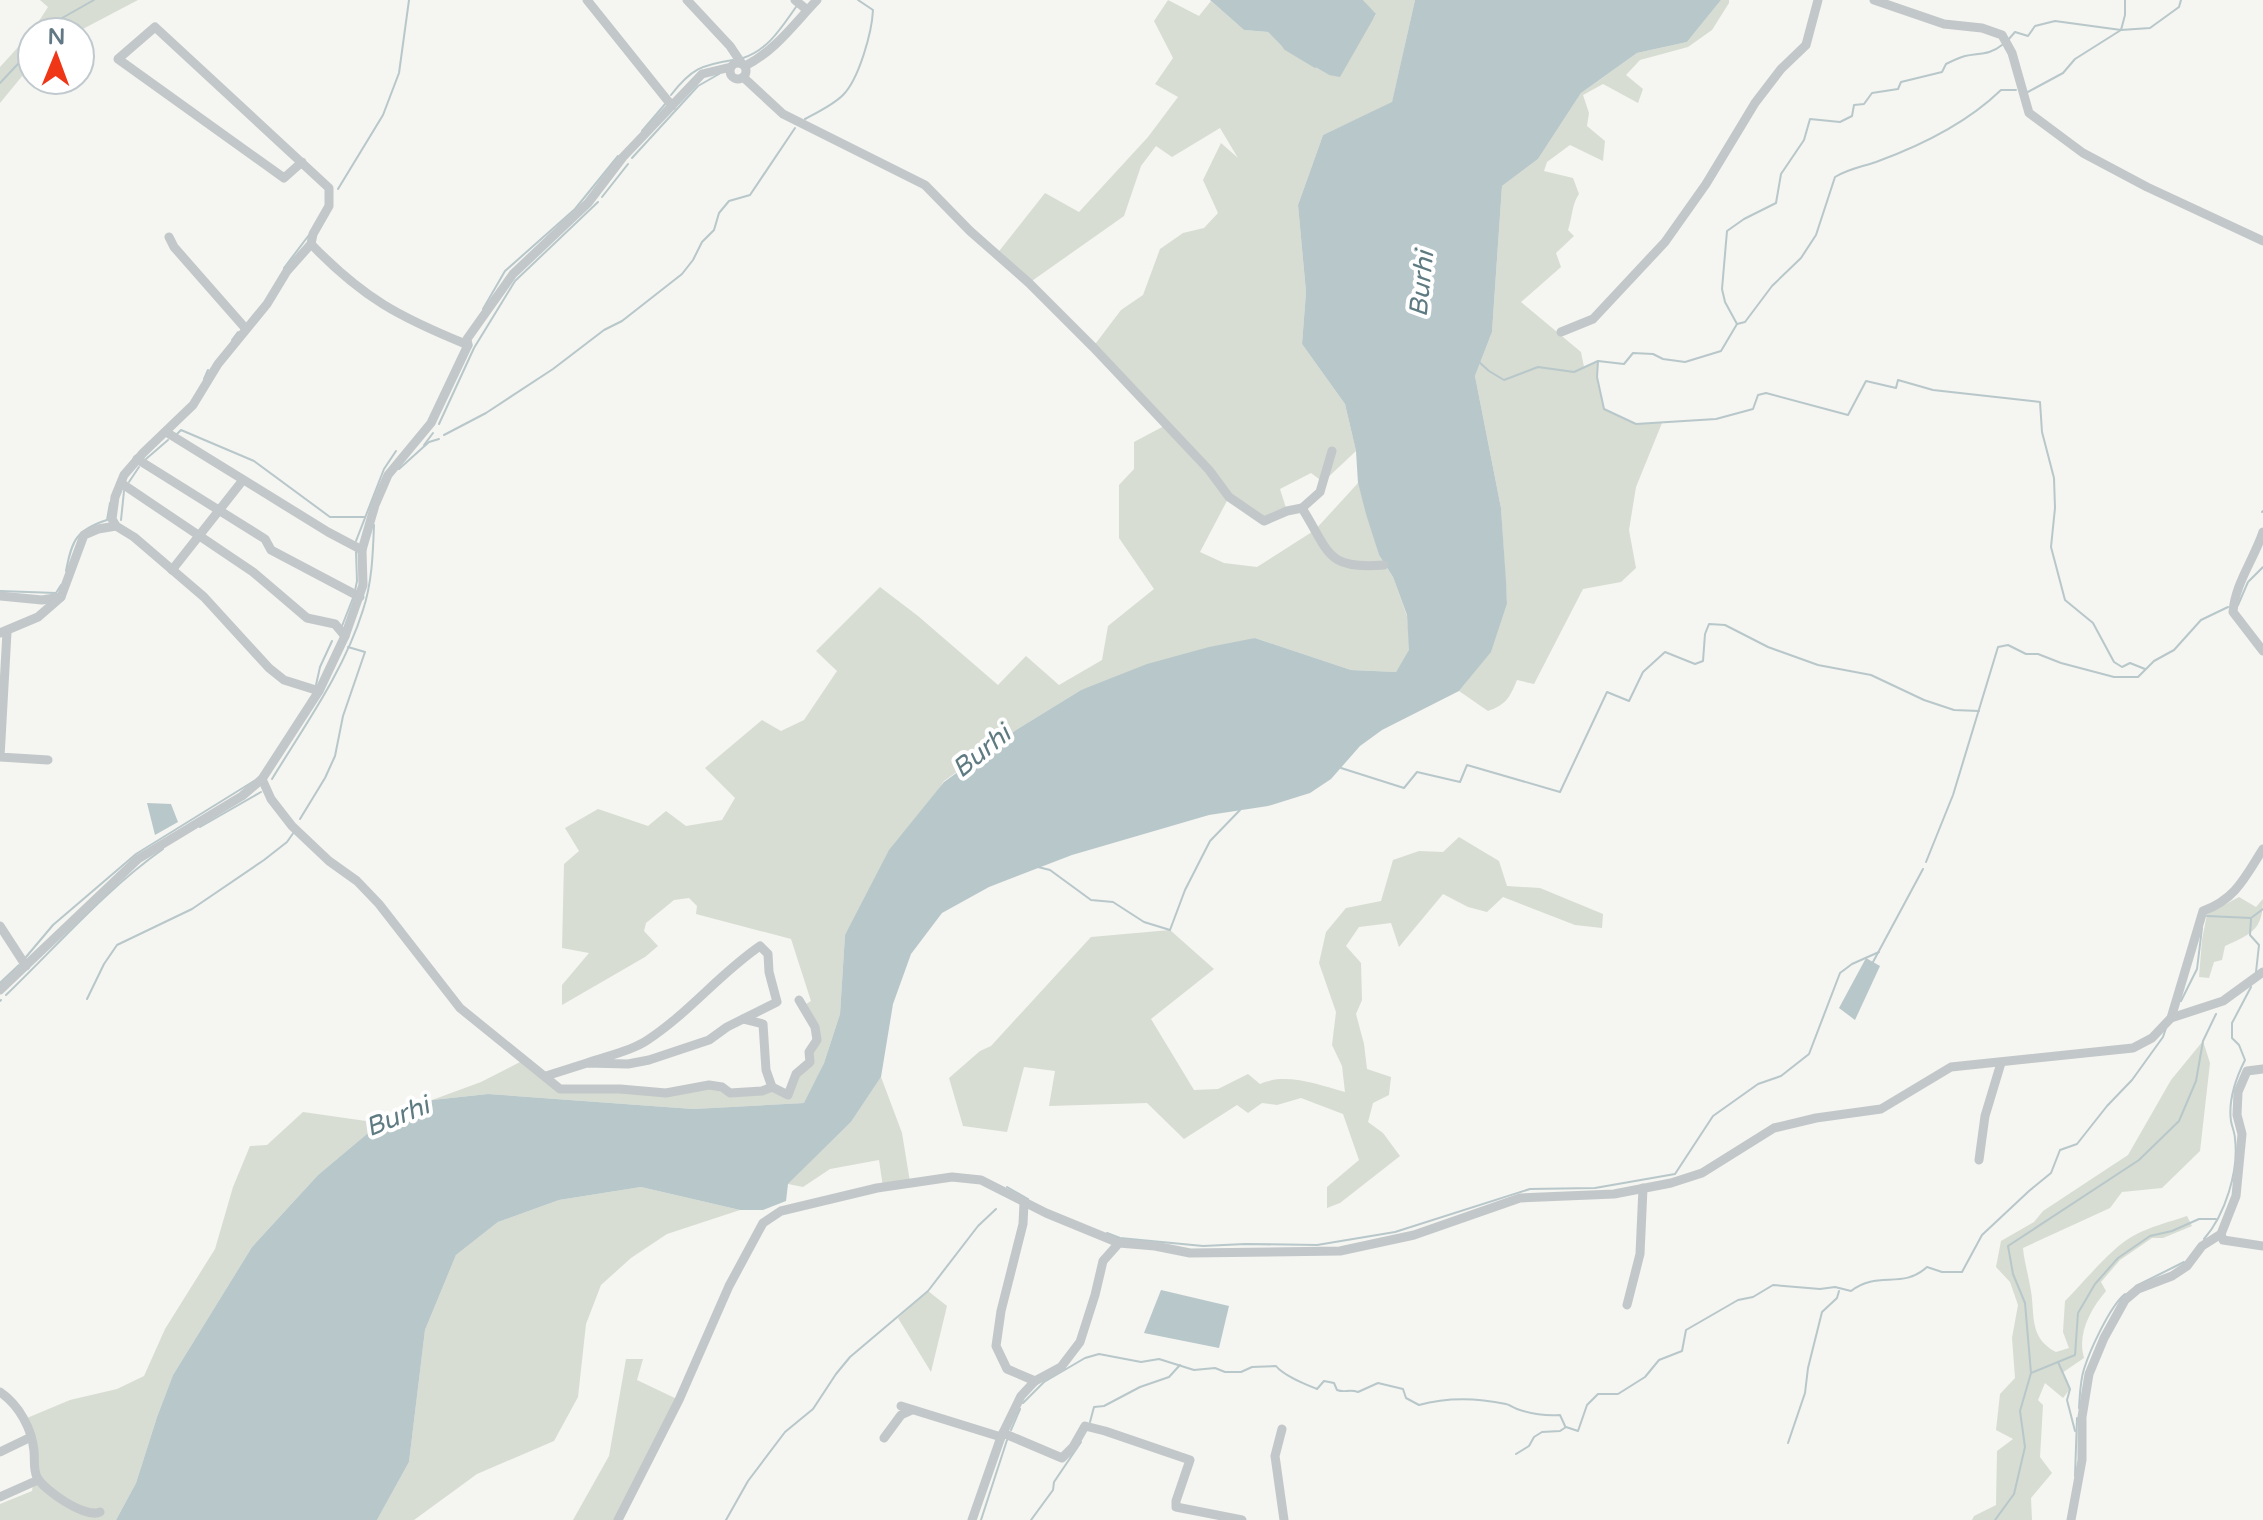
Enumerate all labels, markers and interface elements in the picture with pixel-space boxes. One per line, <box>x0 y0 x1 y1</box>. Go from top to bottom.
north arrow <box>16 16 96 96</box>
text: N <box>47 24 65 50</box>
water label: Burhi <box>1403 246 1441 318</box>
water label: Burhi <box>946 716 1019 784</box>
water label: Burhi <box>361 1088 437 1143</box>

